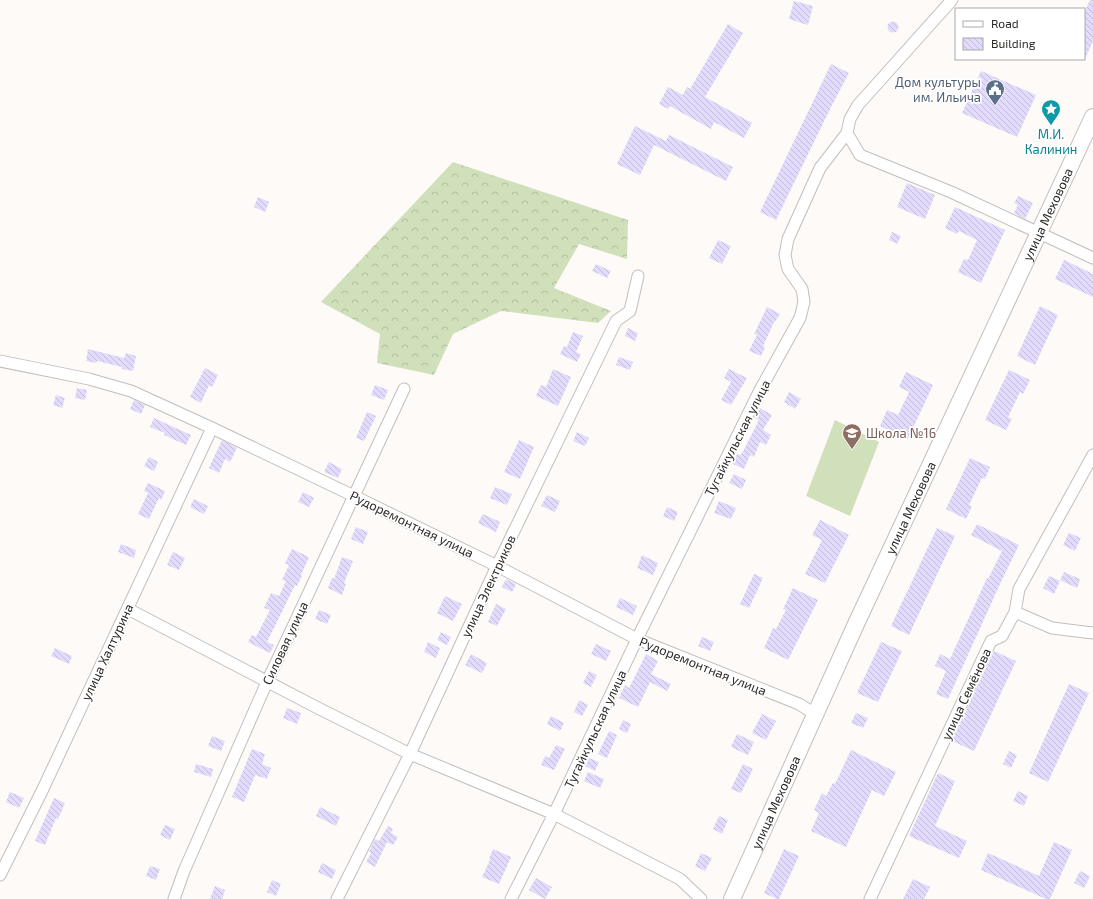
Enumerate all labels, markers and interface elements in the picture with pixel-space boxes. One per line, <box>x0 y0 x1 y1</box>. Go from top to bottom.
legend <box>955 8 1085 60</box>
text: Road <box>991 16 1019 30</box>
text: Building <box>991 36 1036 50</box>
place label: Дом культуры им. Ильича <box>895 74 981 105</box>
public building icon: Дом культуры им. Ильича <box>984 78 1006 106</box>
place icon: М.И. Калинин <box>1040 98 1062 126</box>
place label: М.И. Калинин <box>1025 126 1077 157</box>
street label: улица Меховова <box>1019 165 1076 263</box>
street label: Тугайкульская улица <box>701 377 773 499</box>
school or university icon: Школа №16 <box>841 422 863 450</box>
place label: Школа №16 <box>866 425 936 441</box>
street label: улица Меховова <box>882 459 939 557</box>
street label: Рудоремонтная улица <box>347 487 477 561</box>
street label: улица Электриков <box>457 532 519 640</box>
street label: Силовая улица <box>259 599 311 687</box>
street label: улица Халтурина <box>78 601 136 703</box>
street label: Рудоремонтная улица <box>637 633 769 699</box>
street label: улица Семёнова <box>938 645 994 743</box>
street label: Тугайкульская улица <box>561 667 629 791</box>
street label: улица Меховова <box>748 753 804 852</box>

